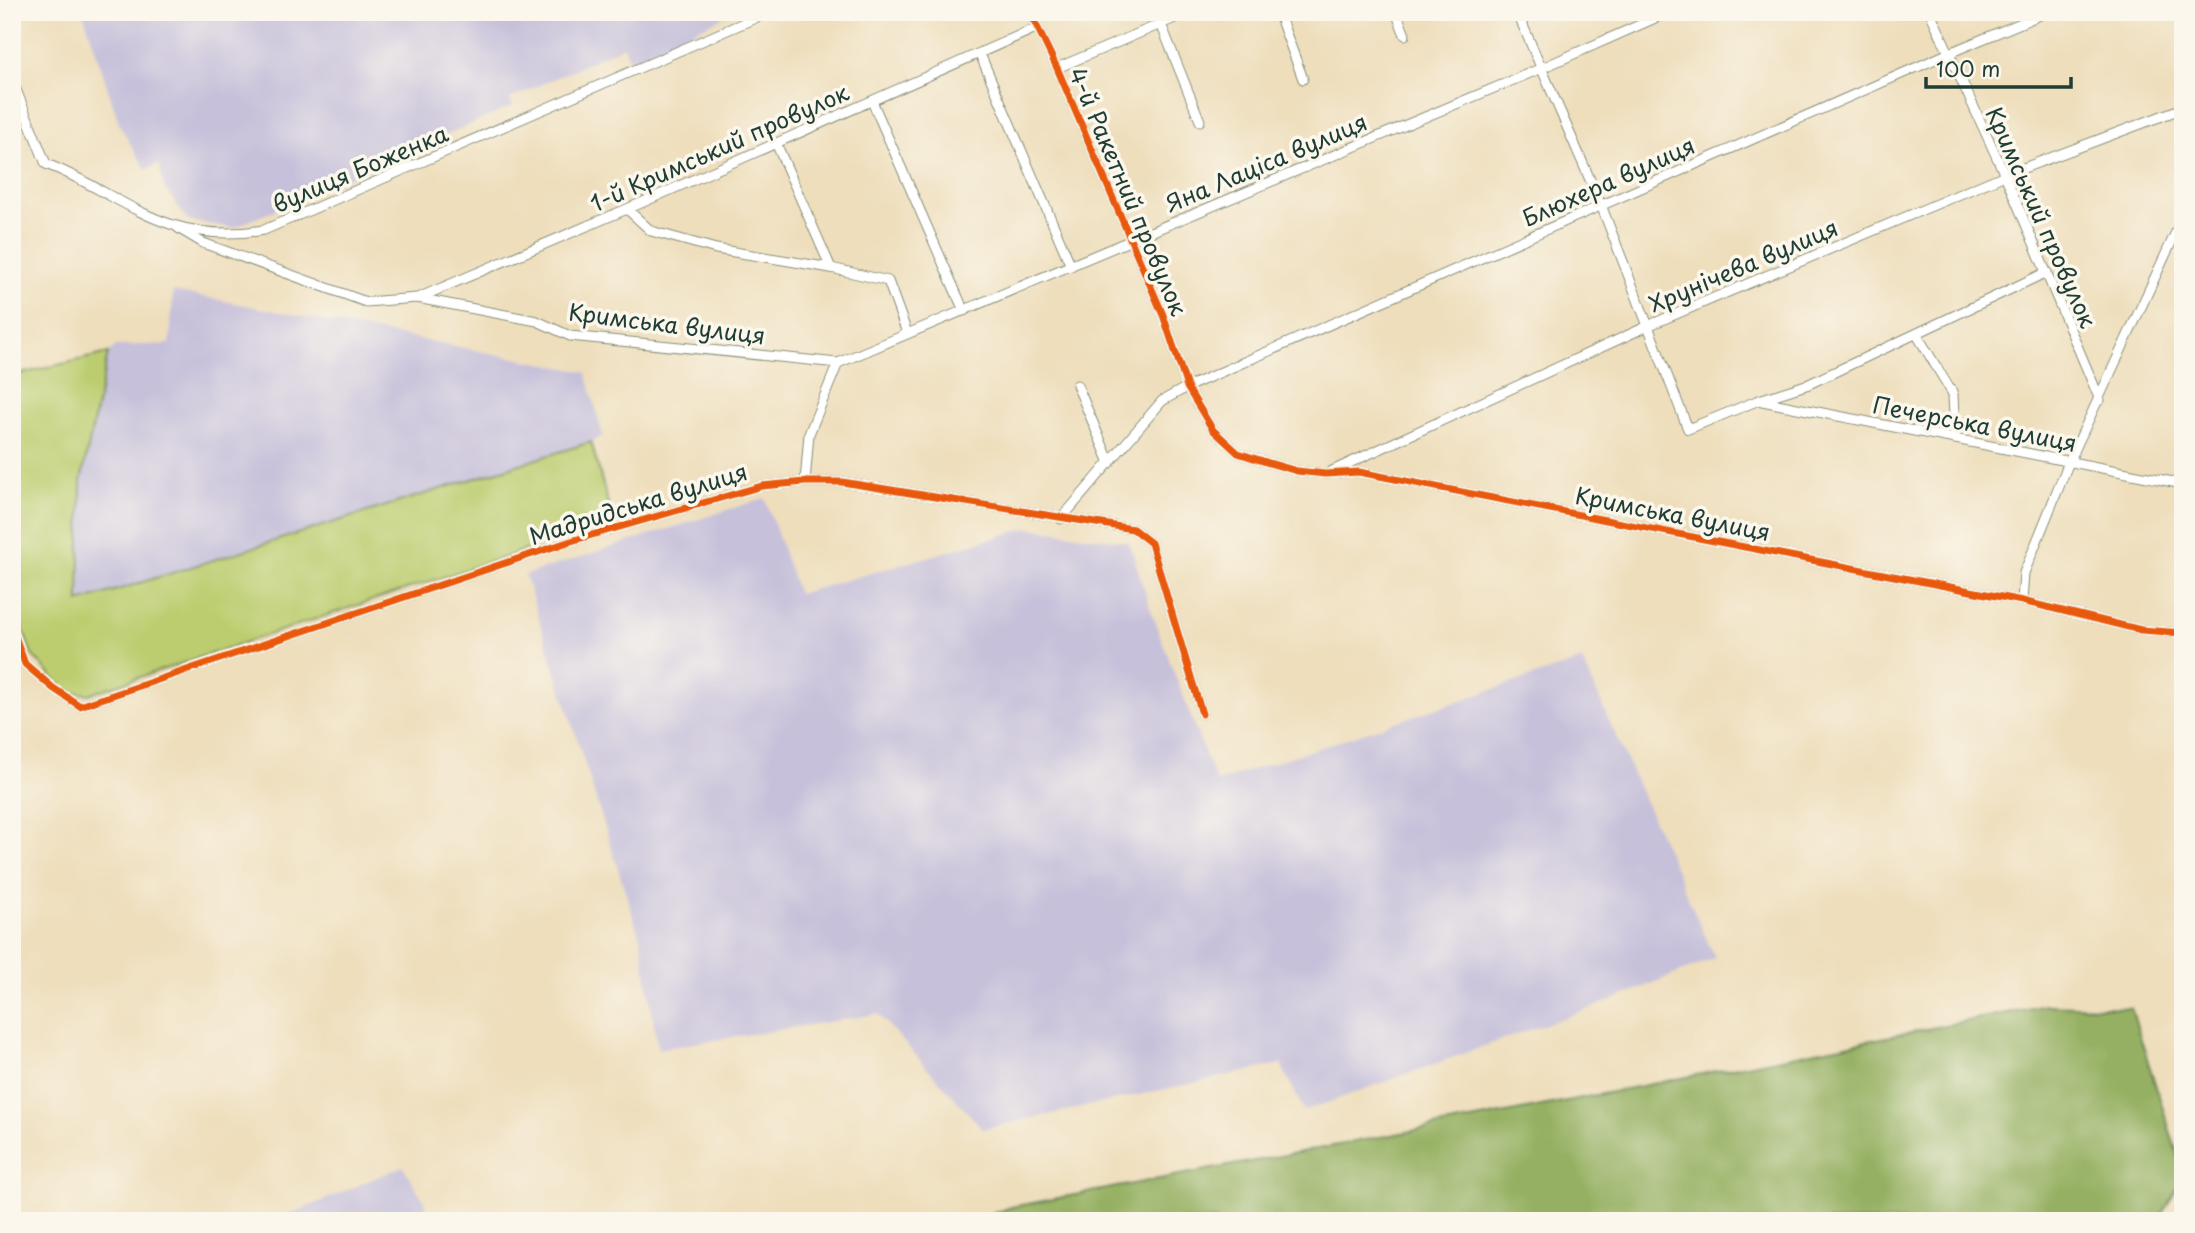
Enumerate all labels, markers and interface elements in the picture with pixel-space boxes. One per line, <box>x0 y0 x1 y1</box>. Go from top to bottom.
scale bar <box>1926 46 2071 90</box>
text: 100 m <box>1936 52 2000 84</box>
street label: 4-й Ракетний провулок <box>1061 61 1197 321</box>
street label: 1-й Кримський провулок <box>584 74 854 220</box>
street label: Кримський провулок <box>1977 101 2107 333</box>
street label: Яна Лаціса вулиця <box>1160 104 1372 220</box>
street label: вулиця Боженка <box>267 115 454 221</box>
street label: Блюхера вулиця <box>1516 127 1700 235</box>
street label: Хрунічева вулиця <box>1643 209 1843 321</box>
street label: Кримська вулиця <box>567 294 767 352</box>
street label: Печерська вулиця <box>1870 386 2080 460</box>
street label: Мадридська вулиця <box>524 453 752 553</box>
street label: Кримська вулиця <box>1573 477 1773 549</box>

